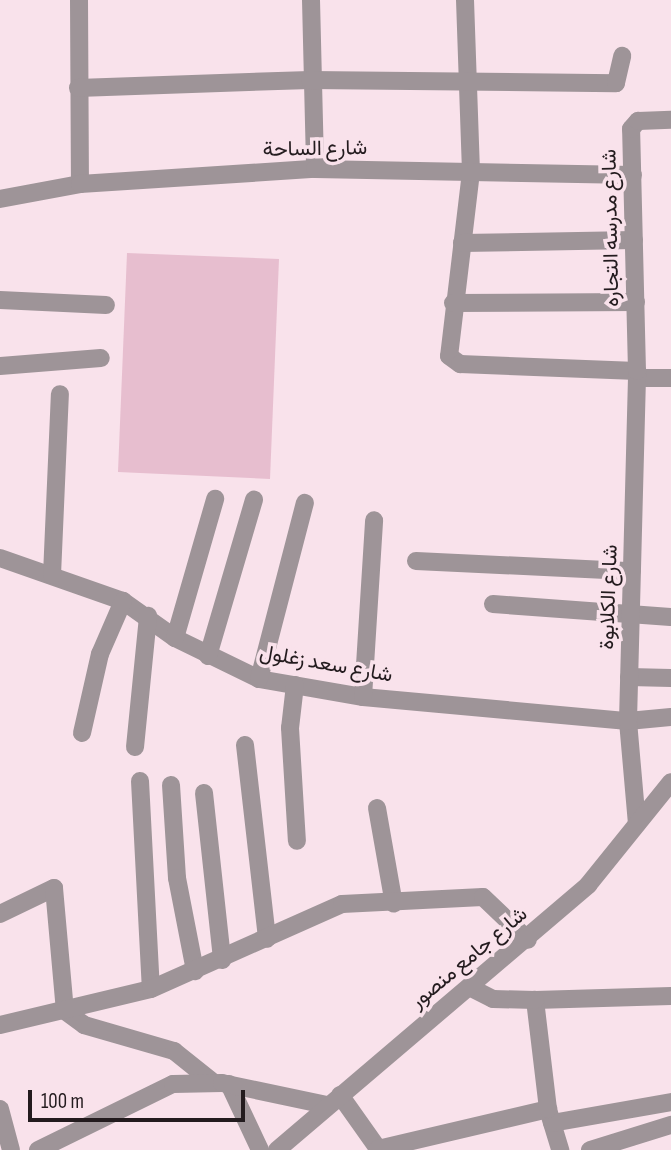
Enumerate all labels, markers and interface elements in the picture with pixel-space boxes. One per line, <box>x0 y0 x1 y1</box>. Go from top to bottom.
street label: شارع الساحة <box>262 135 368 163</box>
street label: شارع مدرسه التجاره <box>597 149 625 307</box>
street label: شارع الكلابوة <box>595 544 623 650</box>
street label: شارع سعد زغلول <box>258 640 394 688</box>
street label: شارع جامع منصور <box>405 902 533 1014</box>
scale bar <box>32 1076 248 1120</box>
text: 100 m <box>41 1089 84 1114</box>

